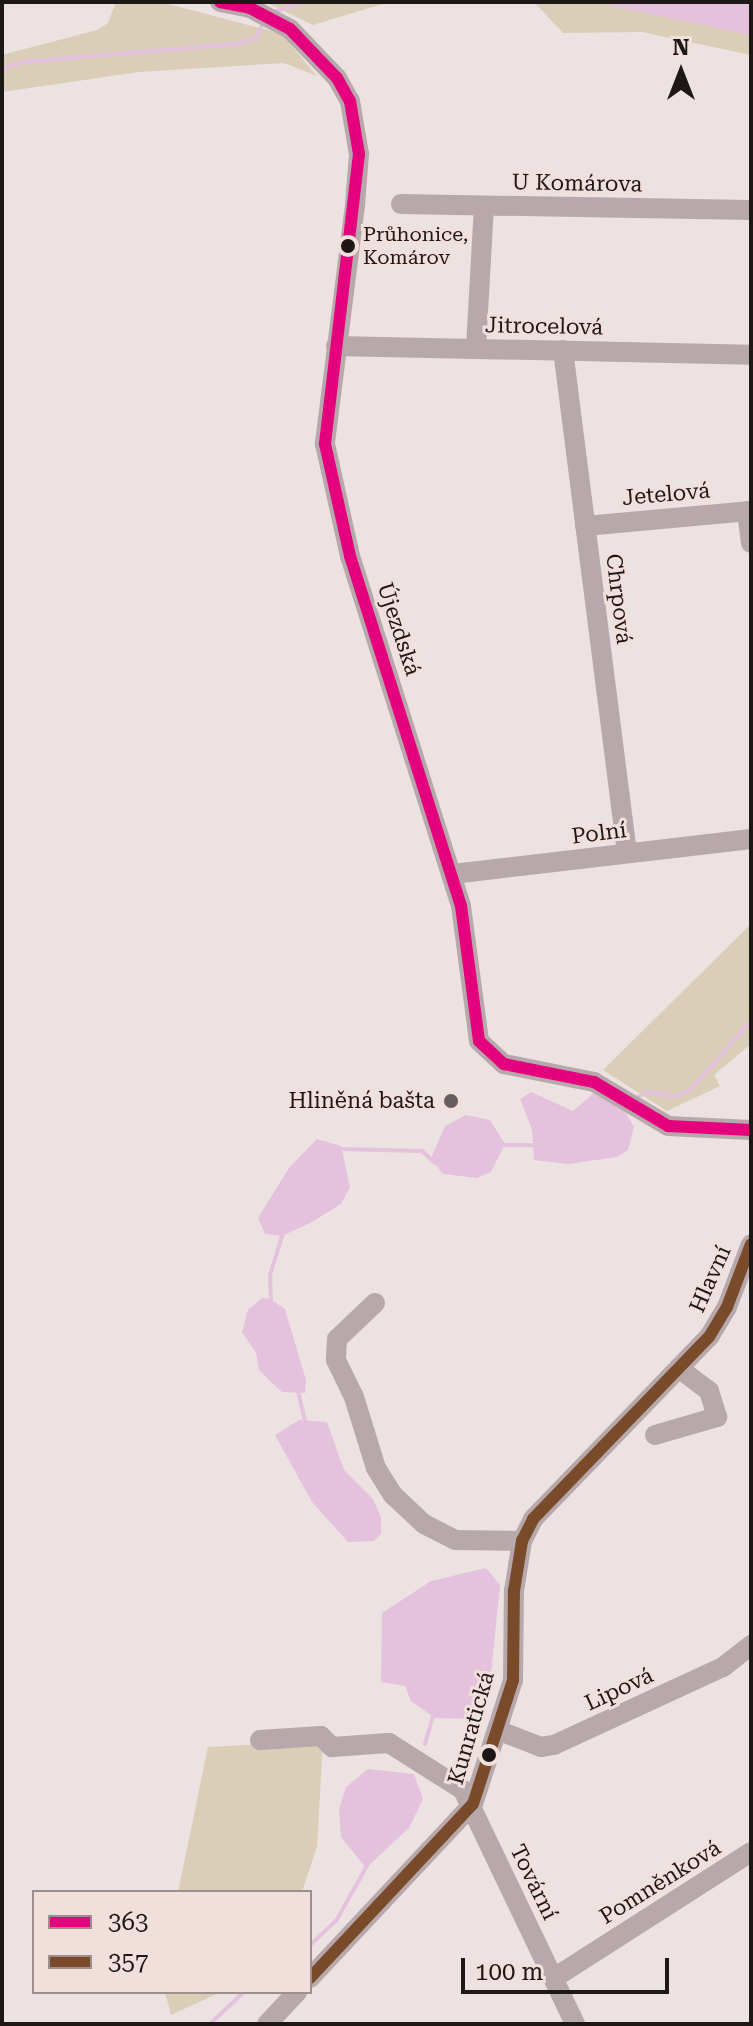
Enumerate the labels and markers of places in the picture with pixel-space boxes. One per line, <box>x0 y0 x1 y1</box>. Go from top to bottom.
place label: Průhonice, Komárov <box>363 222 468 269</box>
marker: Průhonice, Komárov <box>340 238 356 254</box>
place label: Hliněná bašta <box>289 1088 435 1114</box>
marker: Hliněná bašta <box>442 1092 460 1110</box>
unlabelled marker <box>481 1747 497 1763</box>

